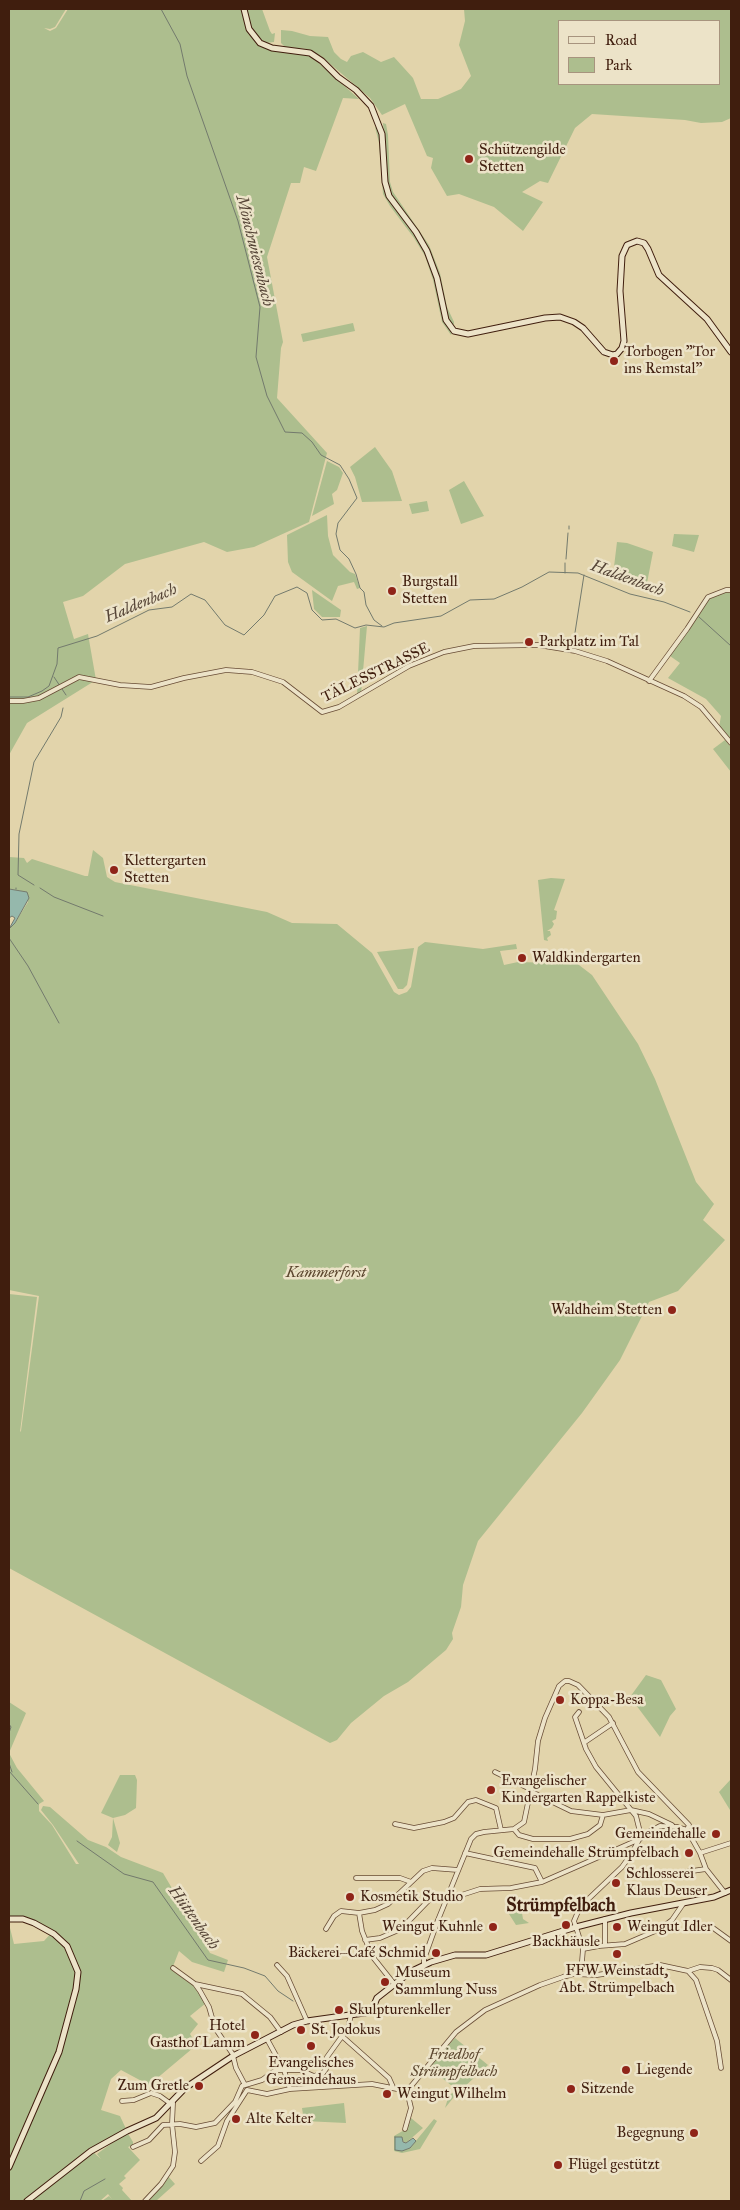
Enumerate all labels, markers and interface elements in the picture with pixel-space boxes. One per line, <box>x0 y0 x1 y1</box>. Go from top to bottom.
legend <box>558 20 720 85</box>
text: Road <box>605 31 637 49</box>
text: Park <box>605 56 632 74</box>
place label: Schützengilde Stetten <box>479 141 566 176</box>
marker: Schützengilde Stetten <box>463 153 475 165</box>
water label: Mönchwiesenbach <box>231 194 277 308</box>
place label: Torbogen "Tor ins Remstal" <box>624 343 715 378</box>
marker: Torbogen "Tor ins Remstal" <box>608 355 620 367</box>
water label: Haldenbach <box>588 557 666 601</box>
place label: Burgstall Stetten <box>402 573 458 608</box>
water label: Haldenbach <box>102 580 180 628</box>
marker: Burgstall Stetten <box>386 585 398 597</box>
place label: Parkplatz im Tal <box>539 633 639 651</box>
marker: Parkplatz im Tal <box>523 636 535 648</box>
street label: TÄLESSTRASSE <box>319 639 433 707</box>
place label: Klettergarten Stetten <box>124 852 206 887</box>
marker: Klettergarten Stetten <box>108 864 120 876</box>
place label: Waldkindergarten <box>532 949 641 967</box>
marker: Waldkindergarten <box>516 952 528 964</box>
park label: Kammerforst <box>286 1264 366 1282</box>
place label: Waldheim Stetten <box>551 1301 662 1319</box>
marker: Waldheim Stetten <box>666 1304 678 1316</box>
place label: Koppa-Besa <box>570 1691 644 1709</box>
marker: Koppa-Besa <box>554 1694 566 1706</box>
place label: Evangelischer Kindergarten Rappelkiste <box>501 1772 655 1807</box>
marker: Evangelischer Kindergarten Rappelkiste <box>485 1784 497 1796</box>
place label: Gemeindehalle <box>615 1825 706 1843</box>
marker: Gemeindehalle <box>710 1828 722 1840</box>
place label: Gemeindehalle Strümpfelbach <box>494 1844 679 1862</box>
marker: Gemeindehalle Strümpfelbach <box>683 1847 695 1859</box>
place label: Schlosserei Klaus Deuser <box>626 1865 707 1900</box>
marker: Schlosserei Klaus Deuser <box>610 1877 622 1889</box>
water label: Hüttenbach <box>163 1882 223 1954</box>
place label: Kosmetik Studio <box>360 1888 463 1906</box>
marker: Kosmetik Studio <box>344 1891 356 1903</box>
district label: Strümpfelbach <box>506 1896 616 1918</box>
place label: Weingut Kuhnle <box>382 1918 483 1936</box>
place label: Weingut Idler <box>627 1918 712 1936</box>
marker: Backhäusle <box>560 1919 572 1931</box>
marker: Weingut Kuhnle <box>487 1921 499 1933</box>
marker: Weingut Idler <box>611 1921 623 1933</box>
place label: Backhäusle <box>532 1933 600 1951</box>
place label: Bäckerei–Café Schmid <box>288 1944 426 1962</box>
marker: Bäckerei–Café Schmid <box>430 1947 442 1959</box>
marker: FFW Weinstadt, Abt. Strümpelbach <box>611 1948 623 1960</box>
place label: FFW Weinstadt, Abt. Strümpelbach <box>559 1962 675 1997</box>
place label: Museum Sammlung Nuss <box>395 1964 497 1999</box>
marker: Museum Sammlung Nuss <box>379 1976 391 1988</box>
place label: Skulpturenkeller <box>349 2001 450 2019</box>
marker: Skulpturenkeller <box>333 2004 345 2016</box>
place label: Hotel Gasthof Lamm <box>150 2017 245 2052</box>
place label: St. Jodokus <box>311 2021 380 2039</box>
marker: St. Jodokus <box>295 2024 307 2036</box>
marker: Hotel Gasthof Lamm <box>249 2029 261 2041</box>
marker: Evangelisches Gemeindehaus <box>305 2040 317 2052</box>
park label: Friedhof Strümpfelbach <box>411 2046 497 2081</box>
place label: Evangelisches Gemeindehaus <box>266 2054 356 2089</box>
place label: Liegende <box>636 2061 693 2079</box>
marker: Liegende <box>620 2064 632 2076</box>
place label: Zum Gretle <box>118 2077 189 2095</box>
marker: Zum Gretle <box>193 2080 205 2092</box>
place label: Sitzende <box>581 2080 634 2098</box>
marker: Sitzende <box>565 2083 577 2095</box>
place label: Weingut Wilhelm <box>397 2085 506 2103</box>
marker: Weingut Wilhelm <box>381 2088 393 2100</box>
place label: Alte Kelter <box>246 2110 313 2128</box>
marker: Alte Kelter <box>230 2113 242 2125</box>
place label: Begegnung <box>616 2124 684 2142</box>
marker: Begegnung <box>688 2127 700 2139</box>
place label: Flügel gestützt <box>568 2156 660 2174</box>
marker: Flügel gestützt <box>552 2159 564 2171</box>

